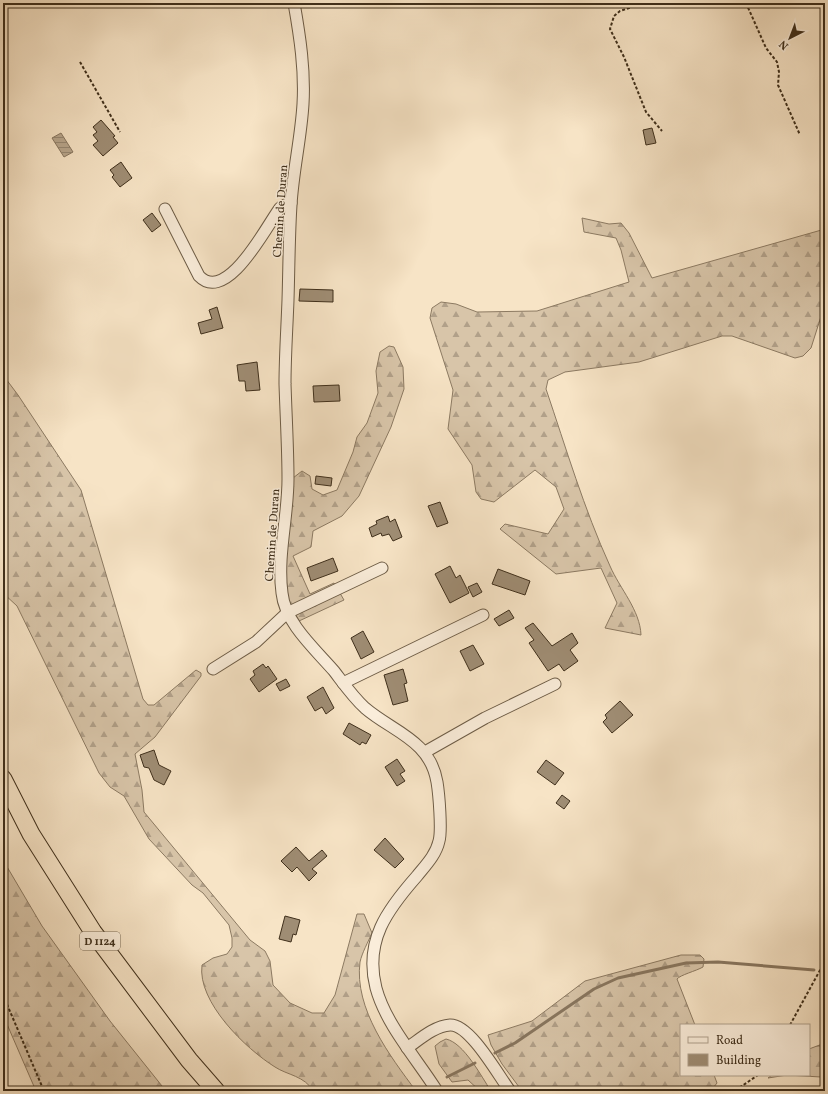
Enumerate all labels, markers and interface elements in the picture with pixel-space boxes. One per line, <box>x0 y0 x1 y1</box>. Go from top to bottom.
north arrow <box>770 18 810 58</box>
text: N <box>776 36 792 53</box>
street label: Chemin de Duran <box>270 164 292 258</box>
street label: Chemin de Duran <box>262 488 284 582</box>
road number: D 1124 <box>80 932 120 950</box>
legend <box>680 1024 810 1076</box>
text: Road <box>716 1033 743 1049</box>
text: Building <box>716 1053 761 1069</box>

